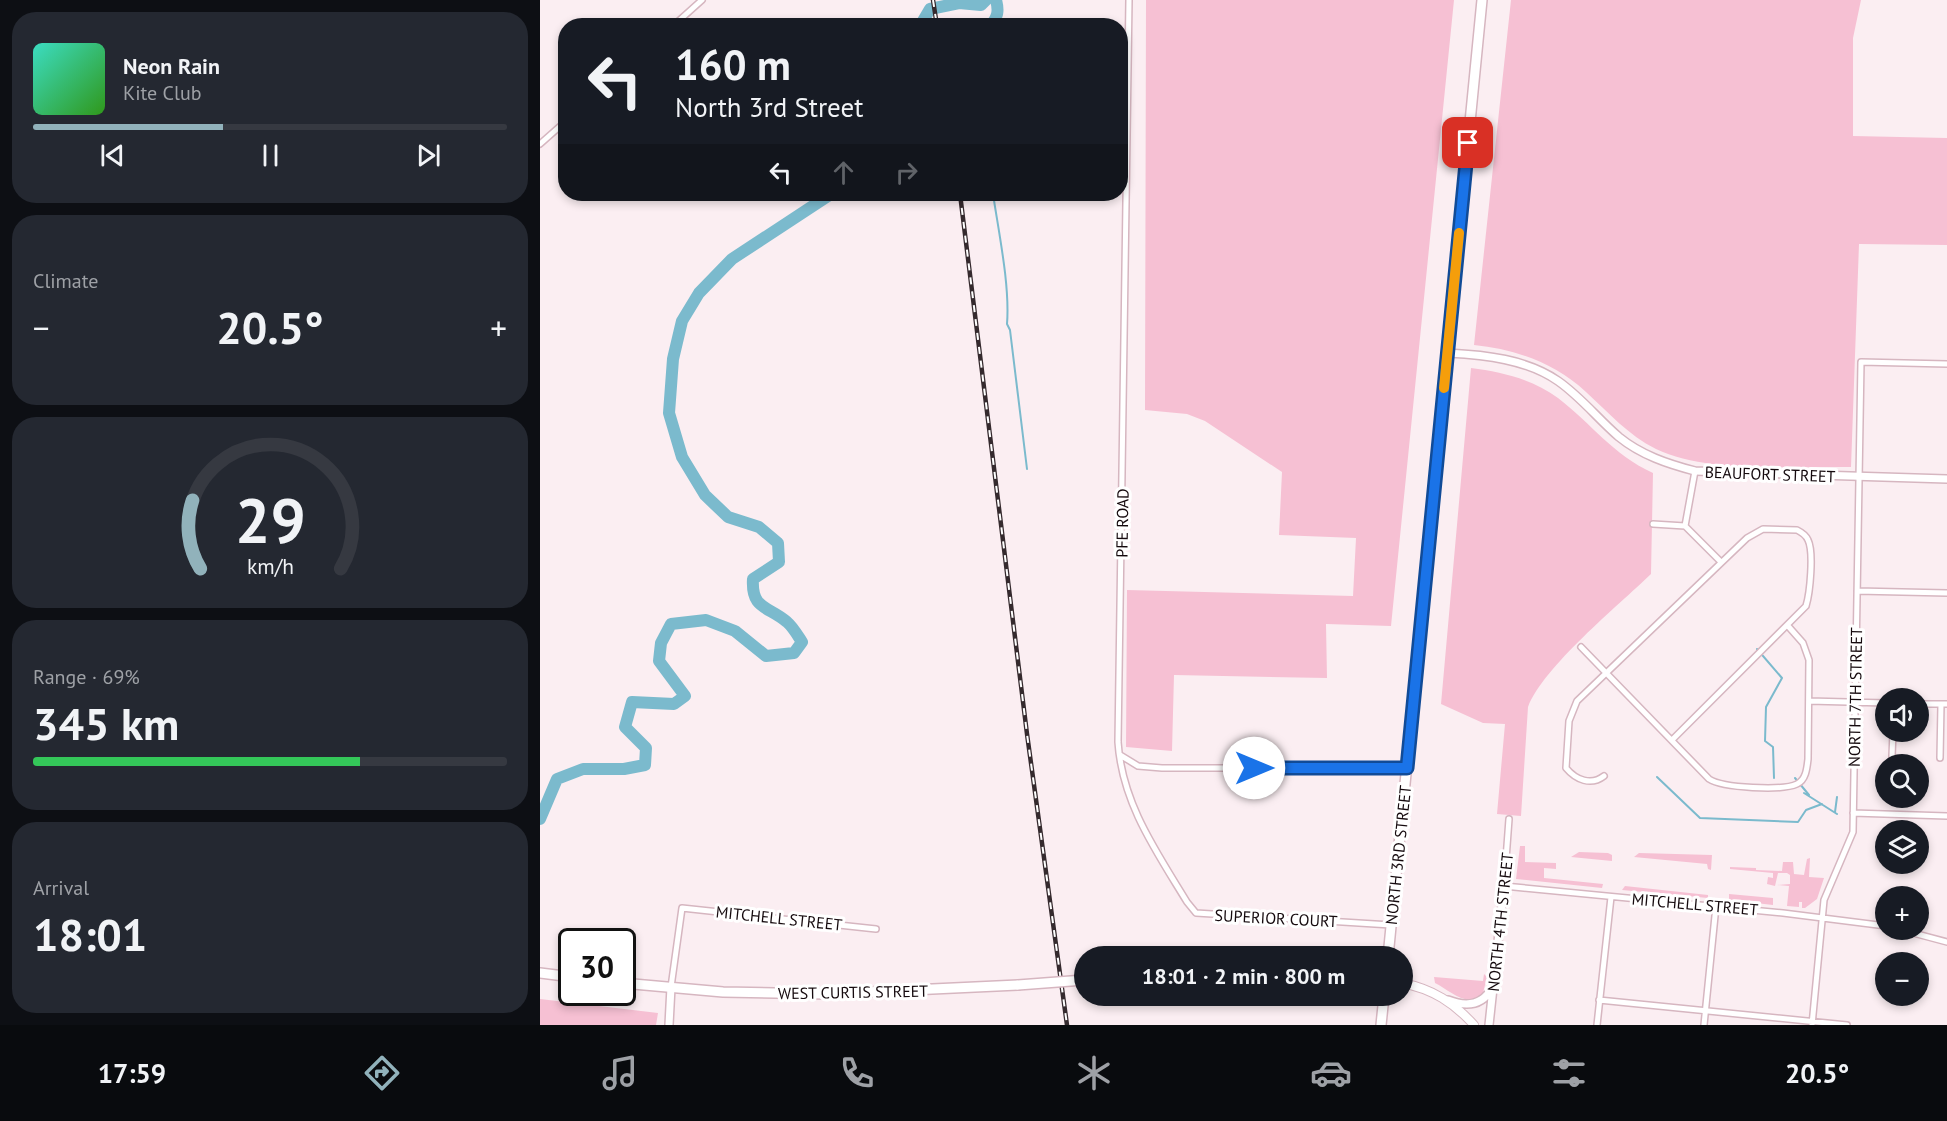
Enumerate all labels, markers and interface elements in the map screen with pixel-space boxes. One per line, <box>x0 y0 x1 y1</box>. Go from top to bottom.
text: 160 m <box>675 37 791 92</box>
icon: left <box>576 42 654 120</box>
text: Neon Rain <box>123 52 220 80</box>
text: Kite Club <box>123 80 201 106</box>
text: North 3rd Street <box>675 90 863 124</box>
pin <box>1442 117 1493 168</box>
icon: arrive <box>1451 126 1484 159</box>
icon: previous <box>96 139 129 172</box>
icon: pause <box>254 139 287 172</box>
icon: next <box>412 139 445 172</box>
icon: left <box>764 156 797 189</box>
icon: ahead <box>827 156 860 189</box>
icon: right <box>890 156 923 189</box>
text: Climate <box>33 268 99 294</box>
text: 20.5° <box>216 298 324 356</box>
text: − <box>33 306 50 349</box>
text: + <box>490 306 507 349</box>
street label: BEAUFORT STREET <box>1704 462 1836 486</box>
text: 29 <box>235 480 305 561</box>
street label: PFE ROAD <box>1111 488 1133 558</box>
text: km/h <box>246 553 293 581</box>
street label: NORTH 7TH STREET <box>1844 627 1866 767</box>
text: Range · 69% <box>33 664 140 690</box>
map controls <box>1875 688 1929 1006</box>
button: sound <box>1875 688 1929 742</box>
text: 345 km <box>33 694 179 752</box>
position arrow <box>1222 736 1286 800</box>
button: search <box>1875 754 1929 808</box>
street label: NORTH 3RD STREET <box>1381 784 1415 926</box>
button: layers <box>1875 820 1929 874</box>
street label: NORTH 4TH STREET <box>1483 851 1517 993</box>
text: Arrival <box>33 875 89 901</box>
button: + <box>1875 886 1929 940</box>
street label: MITCHELL STREET <box>1631 889 1759 920</box>
street label: MITCHELL STREET <box>715 901 843 935</box>
text: 18:01 <box>33 905 147 963</box>
street label: SUPERIOR COURT <box>1214 905 1338 931</box>
speed limit sign: 30 <box>558 928 636 1006</box>
button: − <box>1875 952 1929 1006</box>
text: 18:01 · 2 min · 800 m <box>1142 962 1345 990</box>
street label: WEST CURTIS STREET <box>778 981 928 1003</box>
icon: directions <box>361 1052 403 1094</box>
icon: music <box>599 1052 641 1094</box>
icon: phone <box>836 1052 878 1094</box>
icon: climate <box>1073 1052 1115 1094</box>
icon: car <box>1310 1052 1352 1094</box>
icon: filters <box>1548 1052 1590 1094</box>
text: 17:59 <box>98 1056 166 1090</box>
text: 20.5° <box>1785 1056 1849 1090</box>

